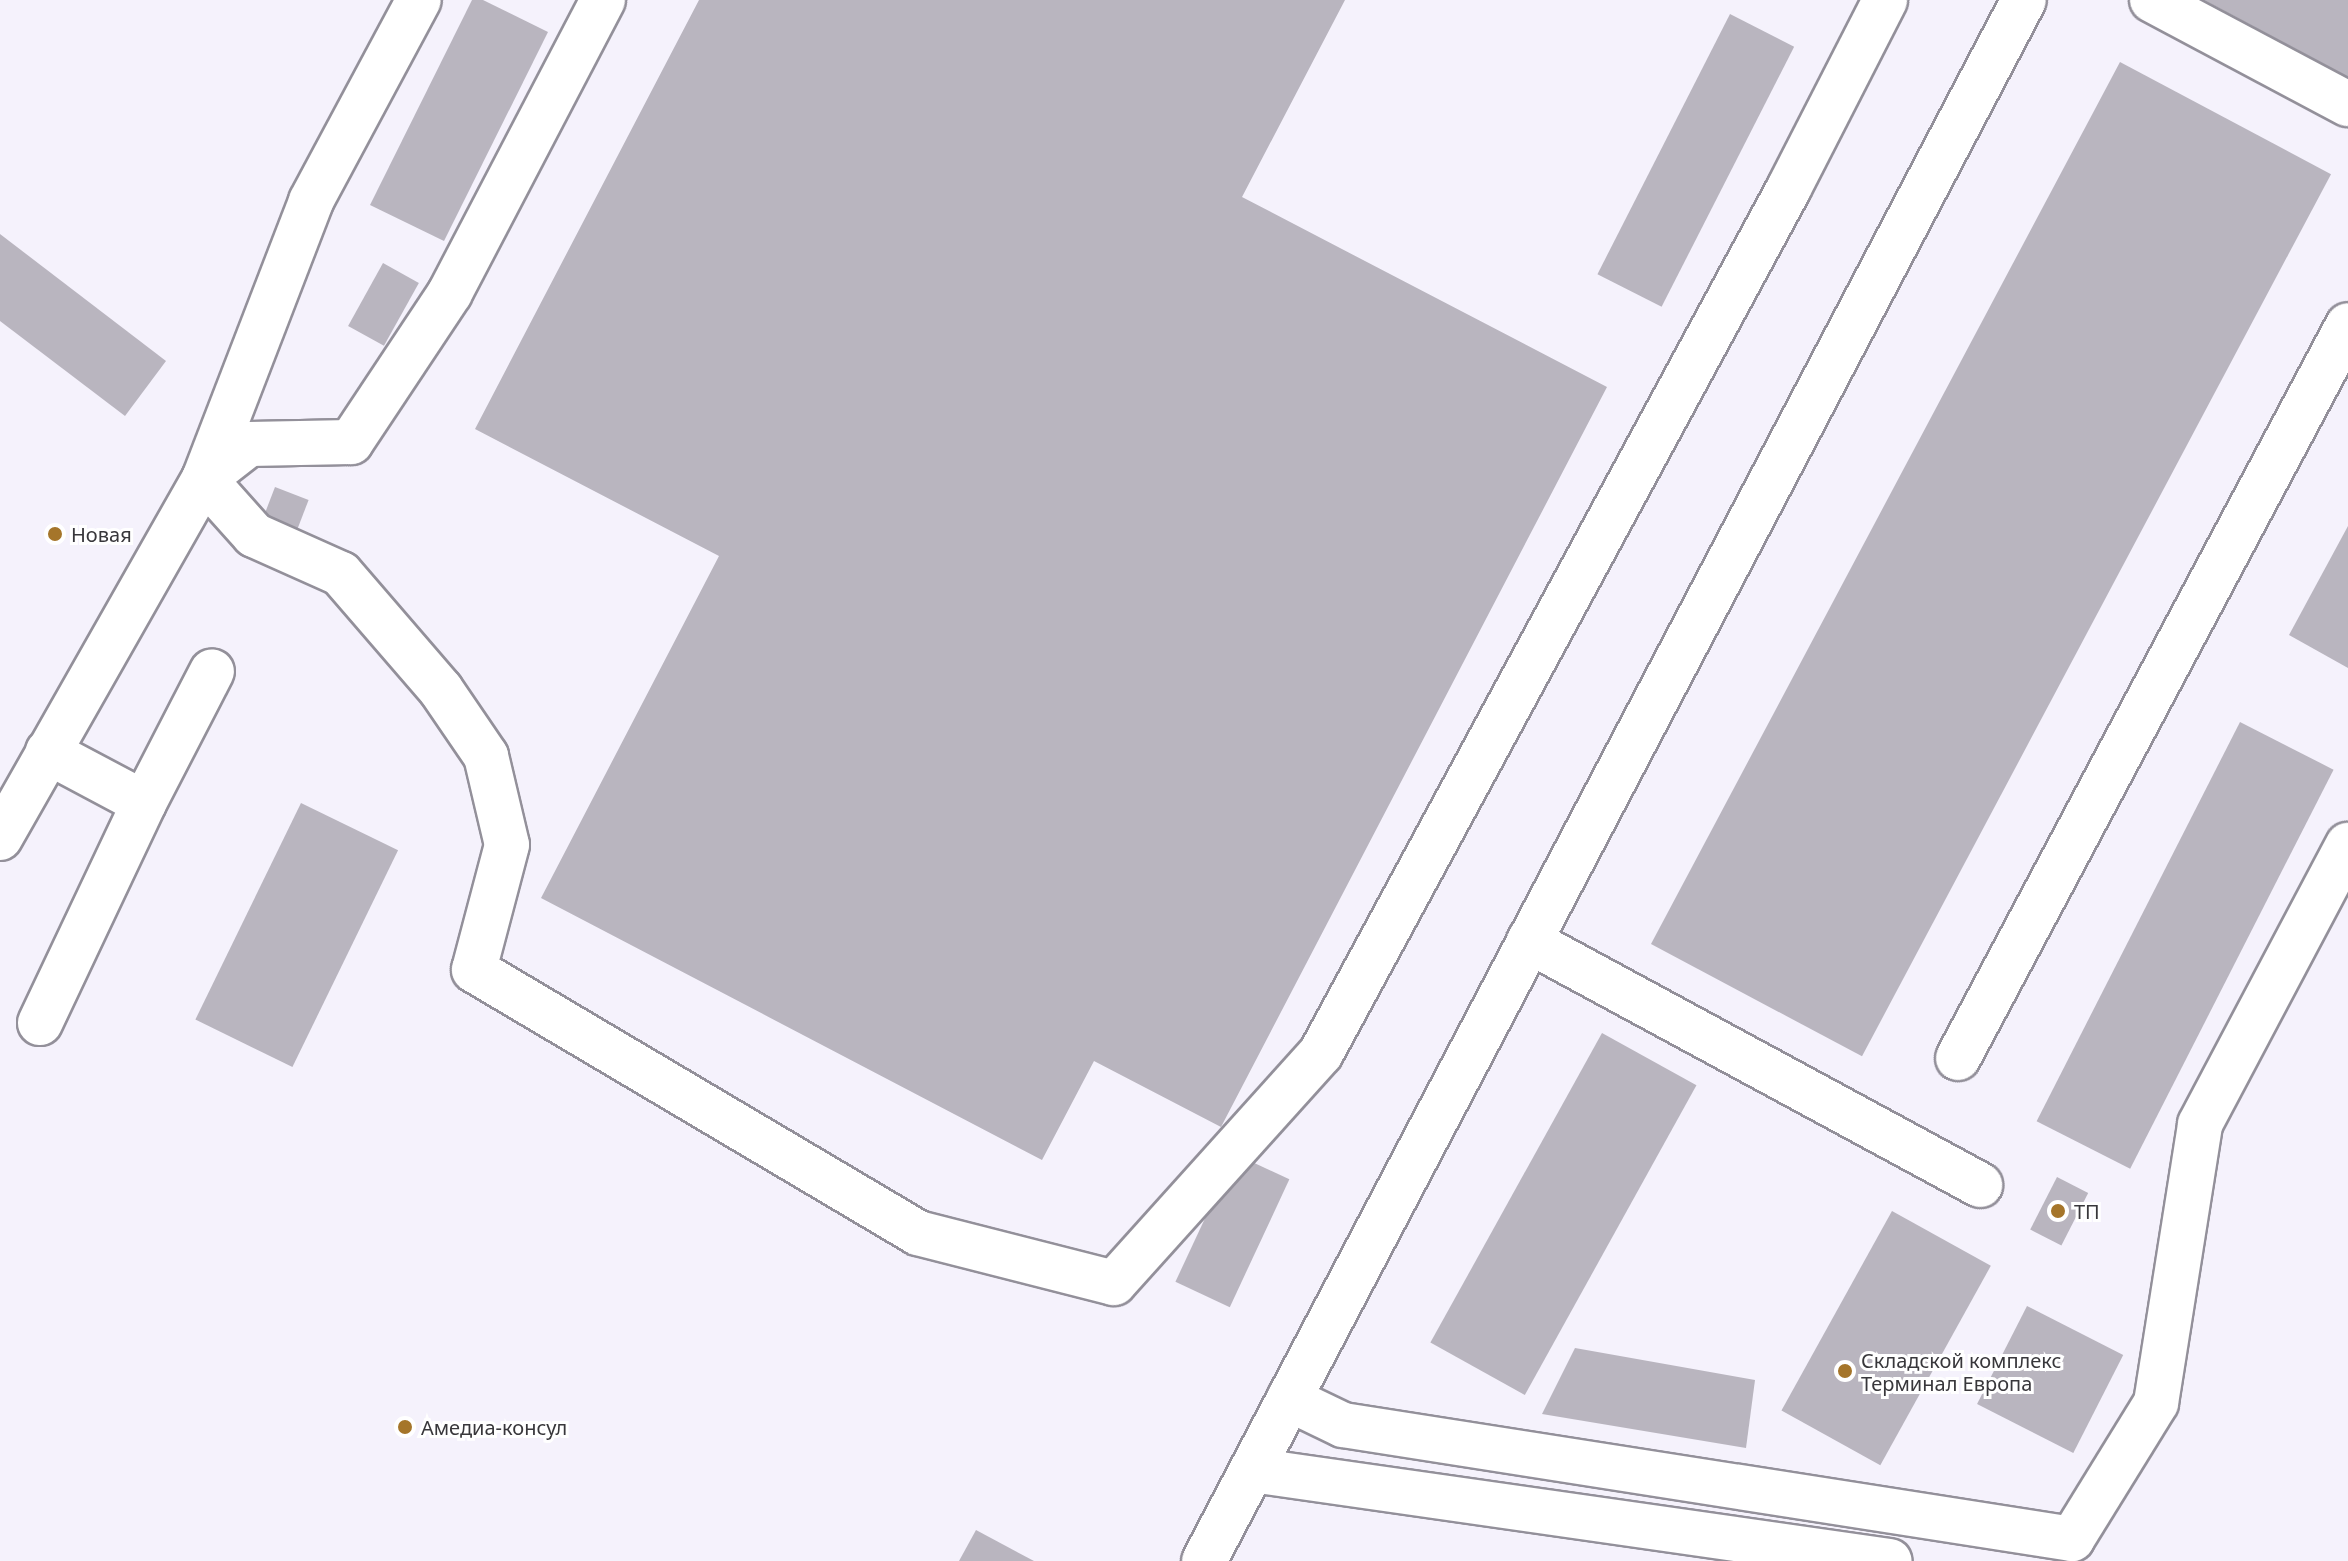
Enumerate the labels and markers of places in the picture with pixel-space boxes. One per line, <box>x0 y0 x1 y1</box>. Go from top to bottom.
place label: Новая <box>71 522 132 546</box>
marker: Новая <box>46 525 64 543</box>
place label: ТП <box>2074 1199 2100 1223</box>
marker: ТП <box>2049 1202 2067 1220</box>
place label: Складской комплекс Терминал Европа <box>1861 1348 2061 1395</box>
marker: Складской комплекс Терминал Европа <box>1836 1362 1854 1380</box>
place label: Амедиа-консул <box>421 1415 567 1439</box>
marker: Амедиа-консул <box>396 1418 414 1436</box>

